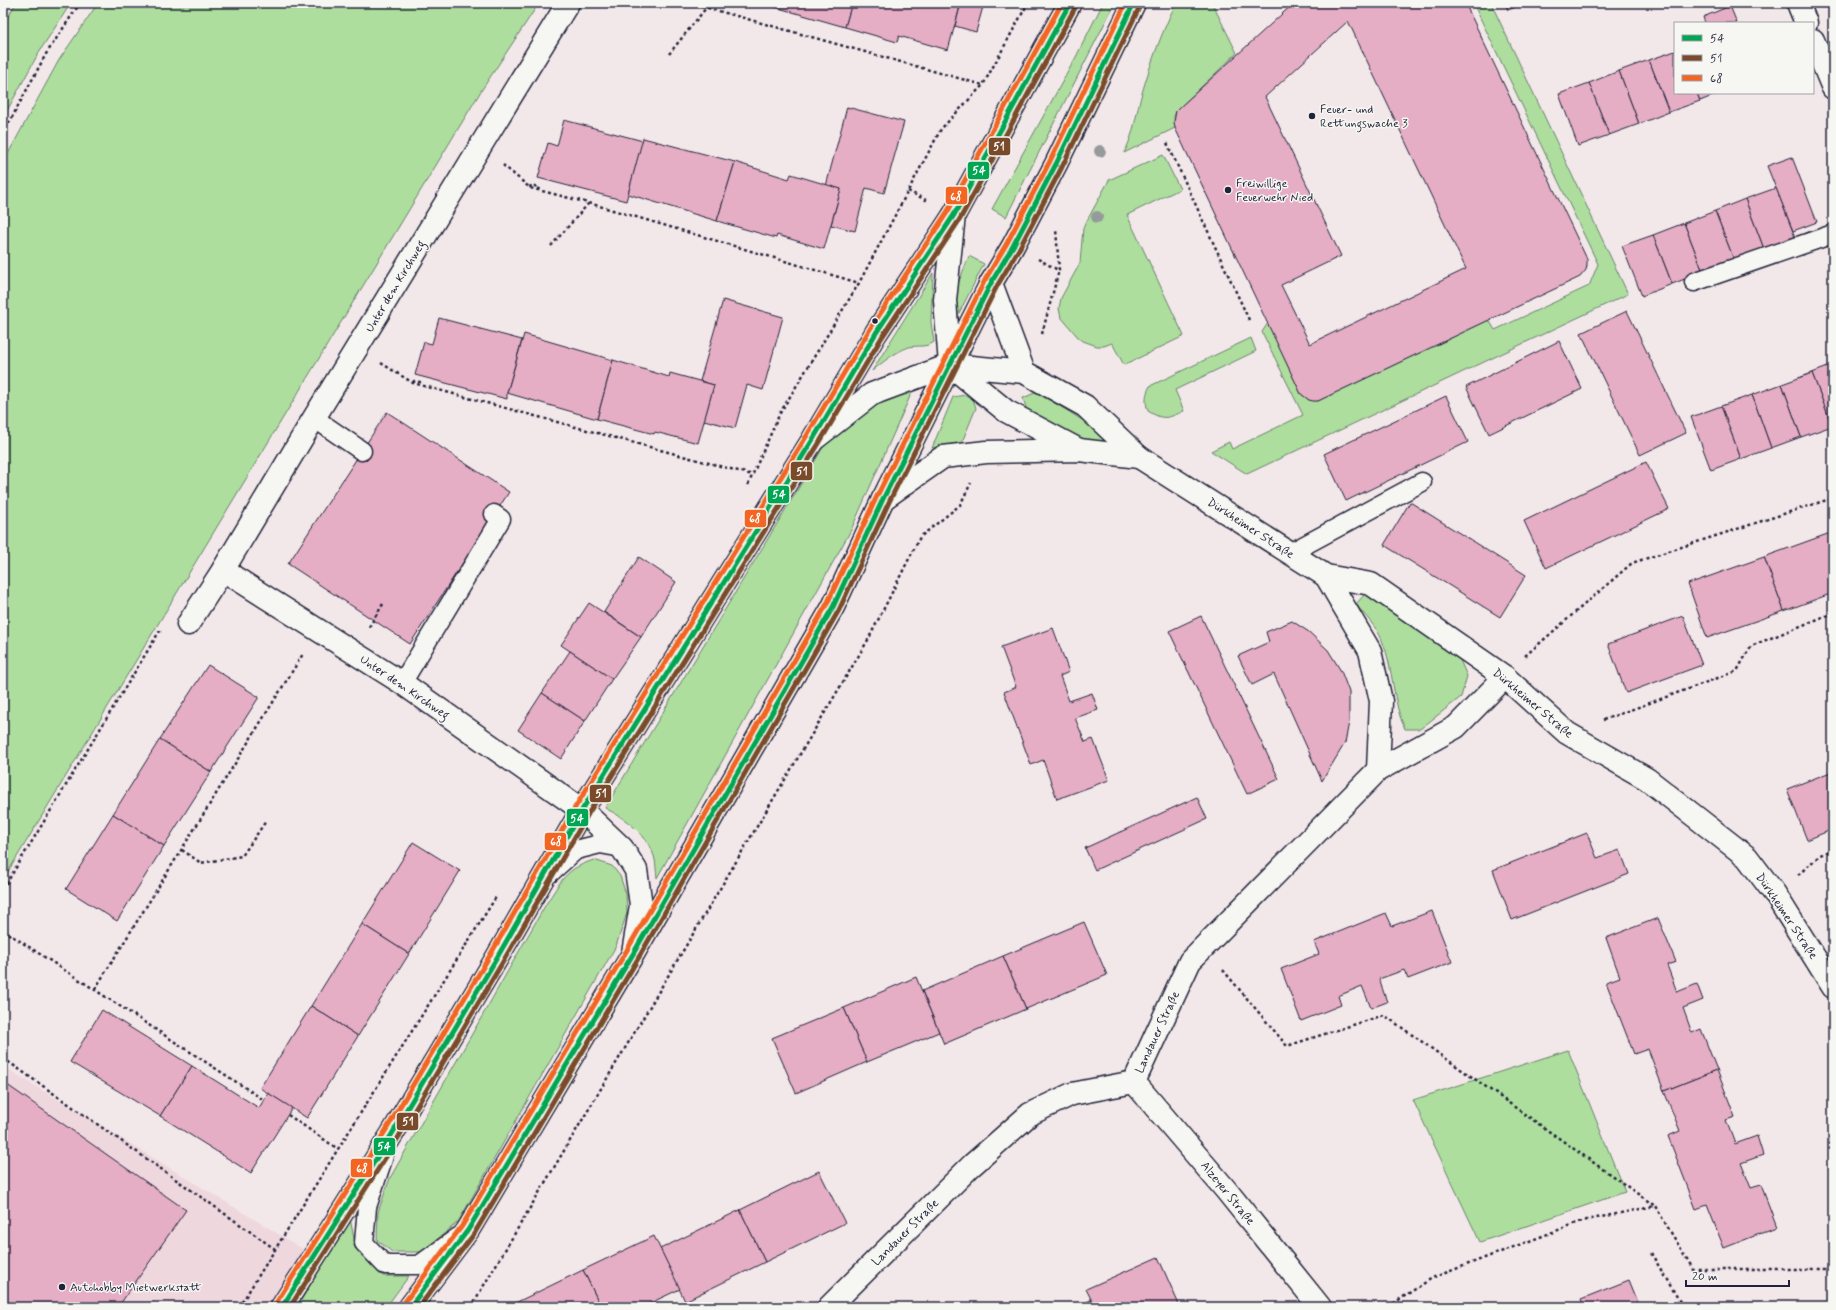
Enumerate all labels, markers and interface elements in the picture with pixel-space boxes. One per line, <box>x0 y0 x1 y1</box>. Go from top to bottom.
legend <box>1674 22 1814 94</box>
text: 54 <box>1710 31 1724 47</box>
text: 51 <box>1710 51 1722 67</box>
text: 68 <box>1710 71 1723 87</box>
place label: Feuer- und Rettungswache 3 <box>1320 102 1408 133</box>
marker: Feuer- und Rettungswache 3 <box>1307 111 1317 121</box>
line badge: 51 <box>988 137 1011 156</box>
text: 51 <box>993 140 1005 154</box>
line badge: 54 <box>967 161 990 180</box>
text: 54 <box>972 164 986 178</box>
place label: Freiwillige Feuerwehr Nied <box>1236 176 1313 206</box>
marker: Freiwillige Feuerwehr Nied <box>1223 185 1233 195</box>
line badge: 68 <box>945 186 968 205</box>
text: 68 <box>950 190 962 204</box>
street label: Unter dem Kirchweg <box>362 237 431 336</box>
unlabelled marker <box>870 316 880 326</box>
line badge: 51 <box>790 461 813 481</box>
text: 51 <box>796 465 808 479</box>
line badge: 54 <box>767 485 790 504</box>
text: 54 <box>772 488 786 502</box>
street label: Dürkheimer Straße <box>1204 495 1297 563</box>
line badge: 68 <box>744 509 767 528</box>
text: 68 <box>749 512 761 526</box>
street label: Unter dem Kirchweg <box>356 652 453 725</box>
street label: Dürkheimer Straße <box>1489 665 1576 742</box>
line badge: 51 <box>589 784 612 803</box>
text: 51 <box>595 787 607 801</box>
line badge: 54 <box>566 808 589 827</box>
text: 54 <box>570 812 584 826</box>
line badge: 68 <box>544 832 567 851</box>
text: 68 <box>550 835 562 849</box>
street label: Dürkheimer Straße <box>1751 870 1821 963</box>
street label: Landauer Straße <box>1132 989 1184 1076</box>
line badge: 51 <box>396 1112 419 1131</box>
text: 51 <box>402 1115 414 1129</box>
line badge: 54 <box>373 1137 396 1156</box>
text: 54 <box>377 1140 391 1154</box>
line badge: 68 <box>350 1158 373 1178</box>
street label: Alzeyer Straße <box>1197 1158 1258 1229</box>
text: 68 <box>356 1162 368 1176</box>
street label: Landauer Straße <box>869 1196 943 1270</box>
scale bar <box>1686 1262 1789 1288</box>
text: 20 m <box>1692 1269 1718 1285</box>
place label: Autohobby Mietwerkstatt <box>70 1280 202 1296</box>
marker: Autohobby Mietwerkstatt <box>57 1282 67 1292</box>

